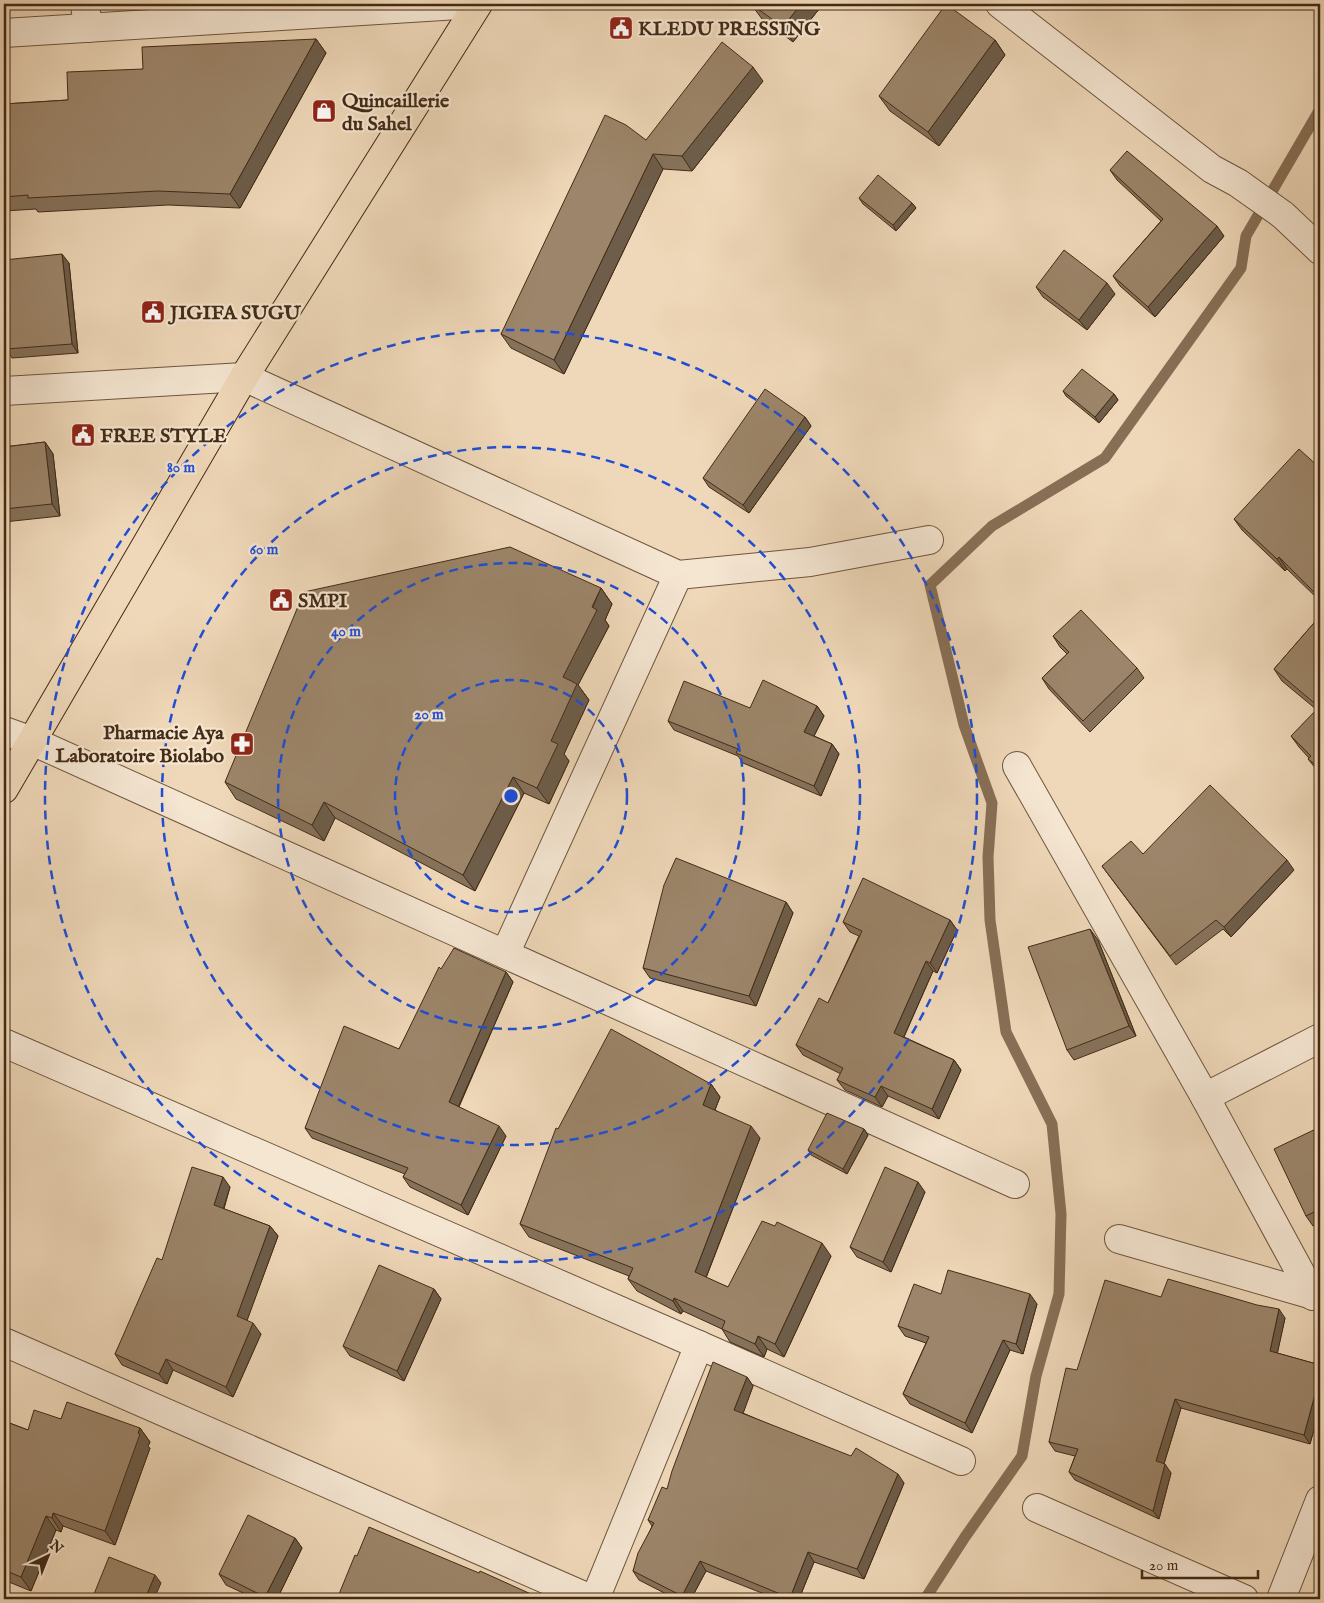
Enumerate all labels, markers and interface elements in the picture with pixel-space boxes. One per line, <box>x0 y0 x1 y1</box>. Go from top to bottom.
public building icon: KLEDU PRESSING <box>608 15 634 41</box>
place label: KLEDU PRESSING <box>638 17 821 42</box>
place label: Quincaillerie du Sahel <box>342 89 450 137</box>
shop icon: Quincaillerie du Sahel <box>311 98 337 124</box>
public building icon: JIGIFA SUGU <box>140 299 166 325</box>
place label: JIGIFA SUGU <box>167 301 302 326</box>
public building icon: FREE STYLE <box>70 422 96 448</box>
place label: FREE STYLE <box>100 424 227 449</box>
text: 80 m <box>167 458 195 477</box>
text: 60 m <box>250 540 279 559</box>
public building icon: SMPI <box>268 587 294 613</box>
place label: SMPI <box>298 589 348 614</box>
text: 40 m <box>331 622 361 641</box>
text: 20 m <box>414 705 444 724</box>
place label: Pharmacie Aya Laboratoire Biolabo <box>55 721 224 769</box>
pharmacy icon: Pharmacie Aya Laboratoire Biolabo <box>229 731 255 757</box>
centre of rings <box>502 787 520 805</box>
north arrow <box>22 1530 72 1580</box>
text: N <box>45 1536 67 1558</box>
scale bar <box>1142 1548 1258 1580</box>
text: 20 m <box>1149 1556 1179 1575</box>

